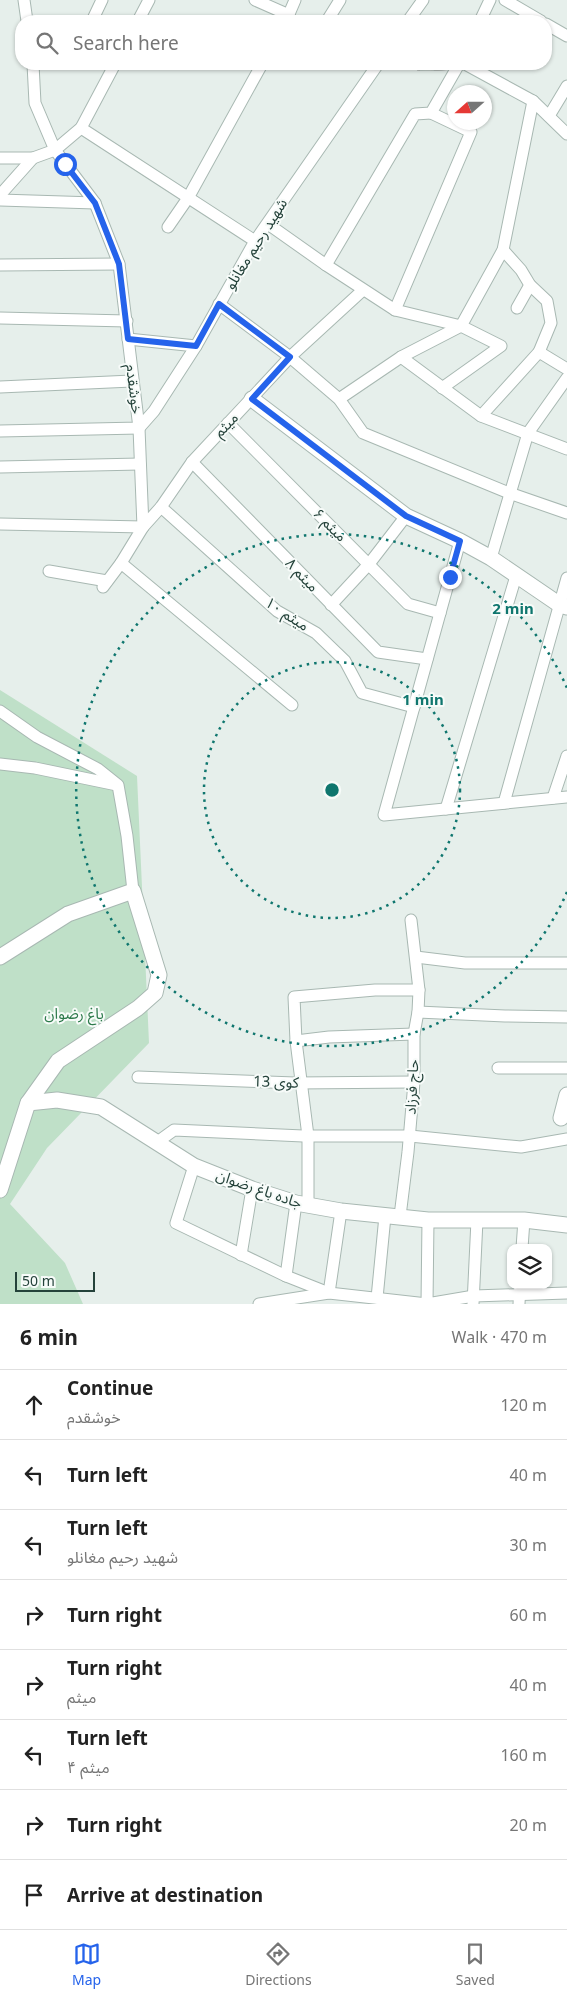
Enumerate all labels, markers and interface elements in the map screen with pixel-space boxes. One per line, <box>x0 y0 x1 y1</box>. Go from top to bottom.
search box <box>15 15 552 70</box>
icon: search <box>33 29 61 57</box>
text: Search here <box>73 30 179 56</box>
north arrow <box>447 85 492 130</box>
route start <box>54 153 77 176</box>
street label: شهید رحیم مغانلو <box>219 194 293 294</box>
street label: خوشقدم <box>120 363 148 415</box>
street label: میثم <box>209 407 243 443</box>
street label: ۶ میثم <box>308 503 352 547</box>
street label: ۸ میثم <box>280 553 324 597</box>
route end <box>439 566 462 589</box>
street label: ۱۰ میثم <box>261 592 313 636</box>
text: 2 min <box>492 598 534 618</box>
text: 1 min <box>402 689 444 709</box>
centre of rings <box>323 781 341 799</box>
park label: باغ رضوان <box>44 1003 104 1026</box>
street label: حاج فرزاد <box>400 1059 425 1115</box>
street label: کوی 13 <box>253 1070 300 1092</box>
street label: جاده باغ رضوان <box>213 1164 305 1215</box>
map controls <box>507 1244 552 1289</box>
button: layers <box>507 1244 552 1289</box>
scale bar <box>15 1269 95 1292</box>
text: 50 m <box>22 1271 55 1290</box>
text: 6 min <box>20 1323 78 1351</box>
text: Walk · 470 m <box>452 1326 547 1348</box>
text: Continue <box>67 1375 153 1401</box>
icon: ahead <box>20 1391 48 1419</box>
text: 120 m <box>500 1394 547 1416</box>
text: خوشقدم <box>67 1406 121 1428</box>
icon: left <box>20 1461 48 1489</box>
text: Turn left <box>67 1462 148 1488</box>
text: 40 m <box>510 1464 547 1486</box>
text: Turn left <box>67 1515 148 1541</box>
icon: left <box>20 1531 48 1559</box>
text: 30 m <box>510 1534 547 1556</box>
text: شهید رحیم مغانلو <box>67 1546 178 1568</box>
icon: right <box>20 1601 48 1629</box>
text: Turn right <box>67 1602 162 1628</box>
text: 60 m <box>510 1604 547 1626</box>
text: Turn right <box>67 1655 162 1681</box>
icon: right <box>20 1671 48 1699</box>
text: 40 m <box>510 1674 547 1696</box>
text: میثم <box>67 1686 96 1708</box>
text: Turn left <box>67 1725 148 1751</box>
icon: left <box>20 1741 48 1769</box>
text: 160 m <box>500 1744 547 1766</box>
text: ۴ میثم <box>67 1756 110 1778</box>
icon: right <box>20 1811 48 1839</box>
text: Turn right <box>67 1812 162 1838</box>
text: 20 m <box>510 1814 547 1836</box>
icon: arrive <box>20 1881 48 1909</box>
text: Arrive at destination <box>67 1882 263 1908</box>
tab: Map <box>72 1940 101 1989</box>
tab: Directions <box>245 1940 312 1989</box>
tab: Saved <box>456 1940 495 1989</box>

